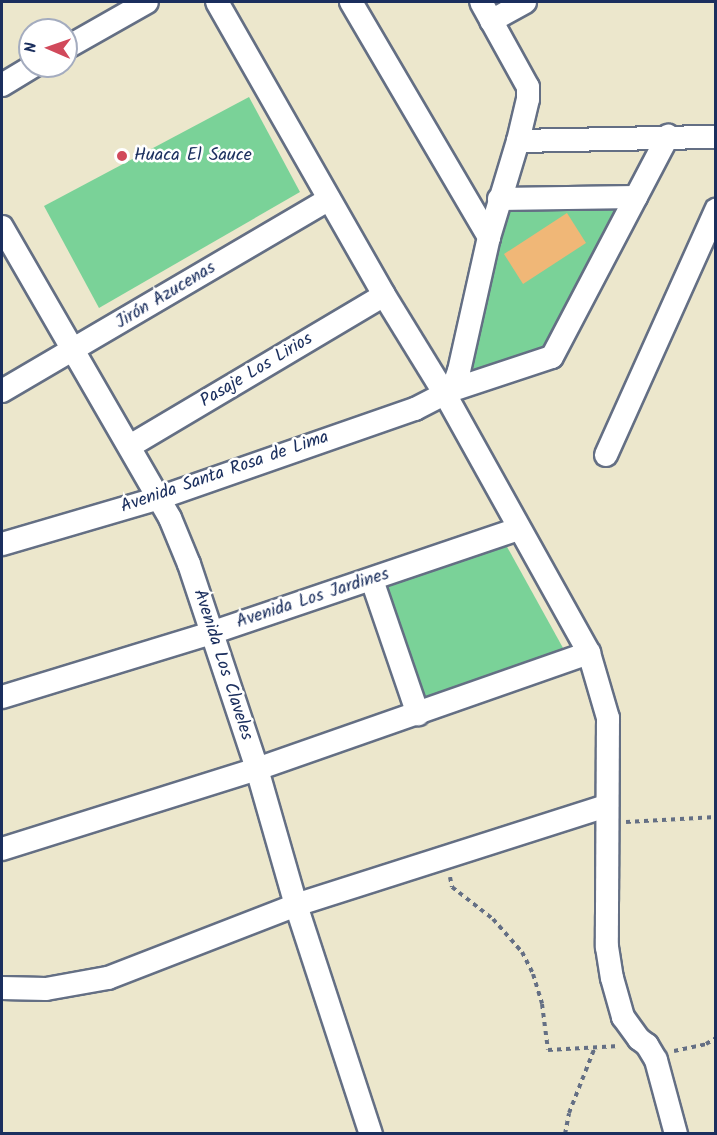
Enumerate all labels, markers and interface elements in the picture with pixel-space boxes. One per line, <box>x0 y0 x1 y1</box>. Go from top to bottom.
north arrow <box>18 18 78 78</box>
text: N <box>19 42 44 53</box>
place label: Huaca El Sauce <box>134 145 252 167</box>
marker: Huaca El Sauce <box>115 149 129 163</box>
street label: Jirón Azucenas <box>112 258 220 334</box>
street label: Pasaje Los Lirios <box>197 329 317 413</box>
street label: Avenida Santa Rosa de Lima <box>118 427 332 519</box>
street label: Avenida Los Jardines <box>234 564 392 634</box>
street label: Avenida Los Claveles <box>187 587 257 743</box>

